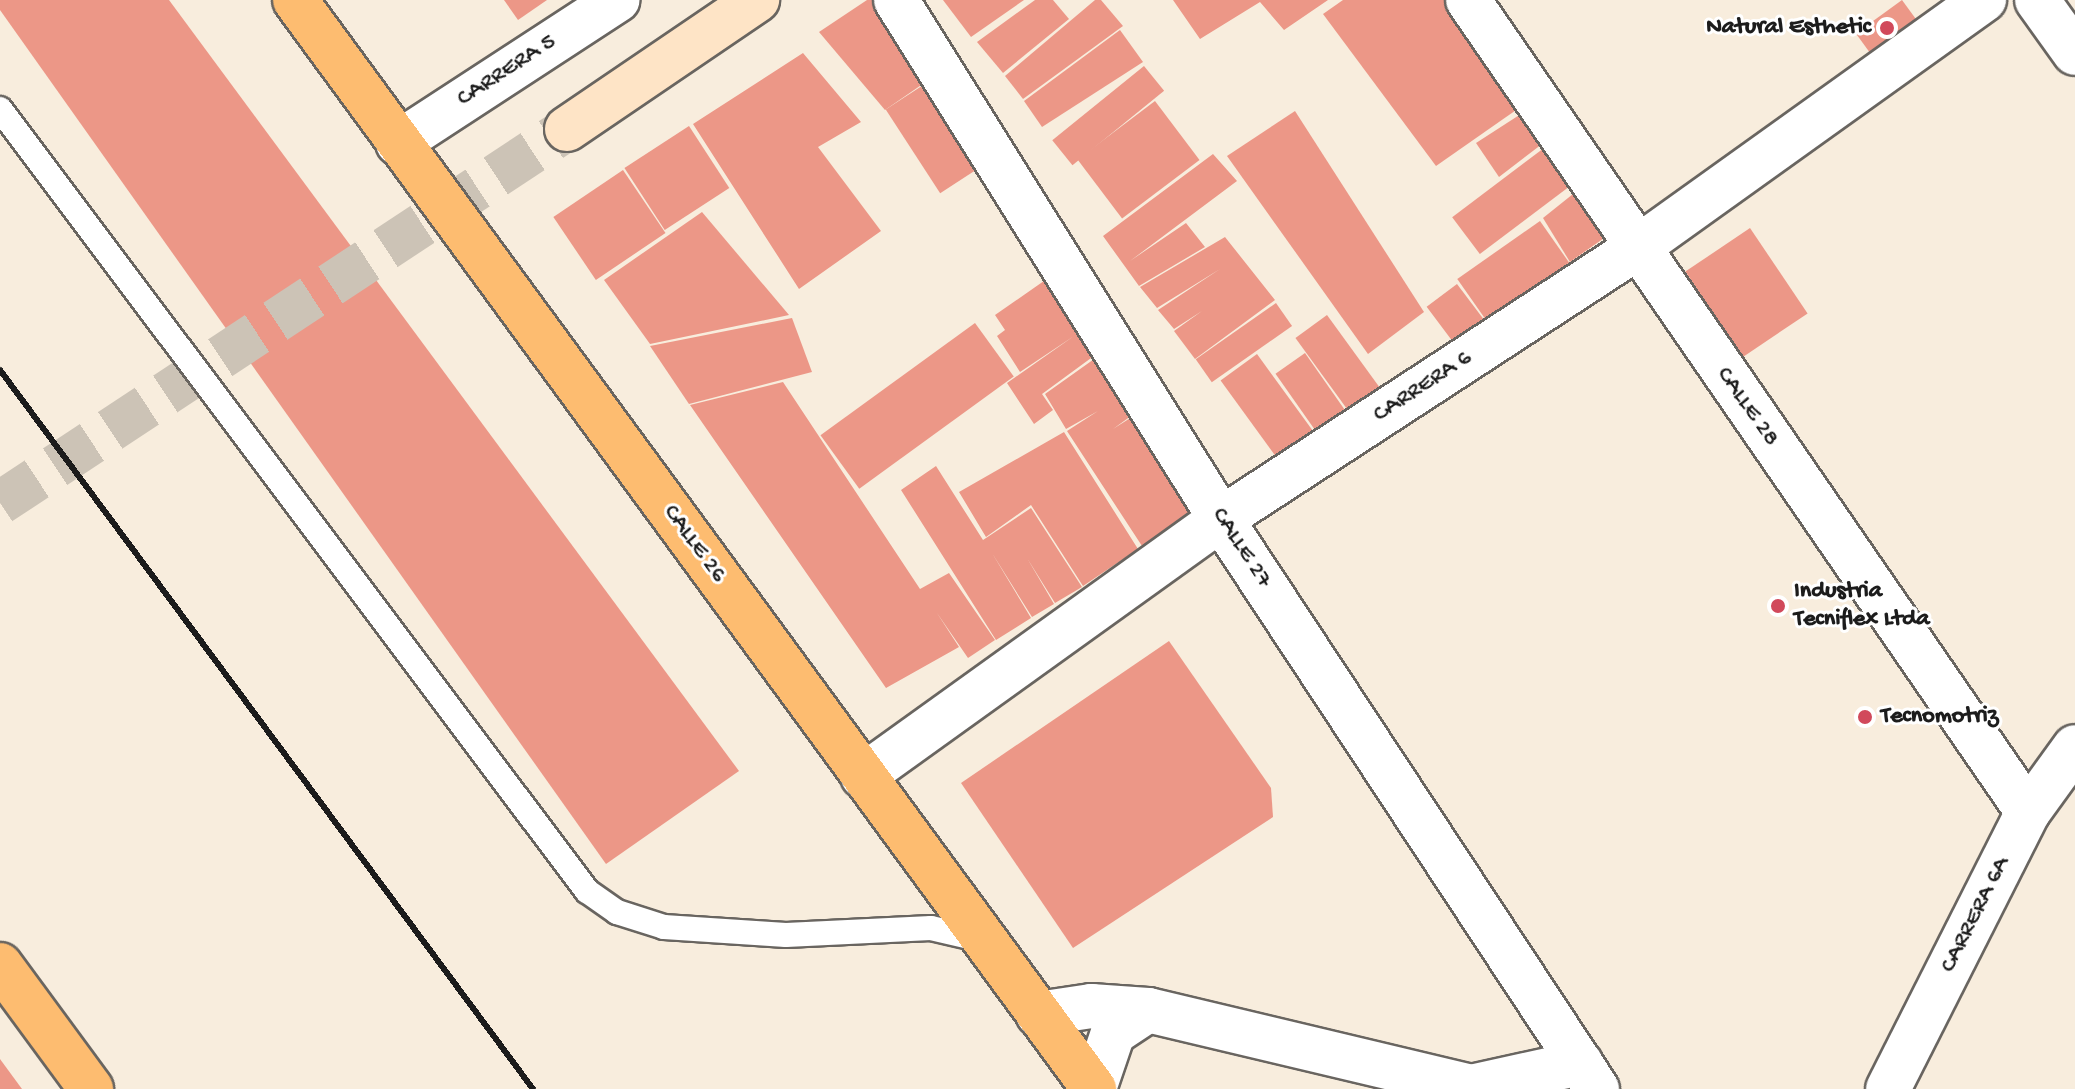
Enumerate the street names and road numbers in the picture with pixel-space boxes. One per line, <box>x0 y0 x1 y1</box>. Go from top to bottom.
street label: CARRERA 5 <box>452 28 562 114</box>
street label: CARRERA 6 <box>1368 344 1478 430</box>
street label: CALLE 28 <box>1709 362 1785 452</box>
street label: CALLE 26 <box>656 499 732 589</box>
street label: CALLE 27 <box>1205 503 1277 593</box>
street label: CARRERA 6A <box>1935 852 2017 978</box>

